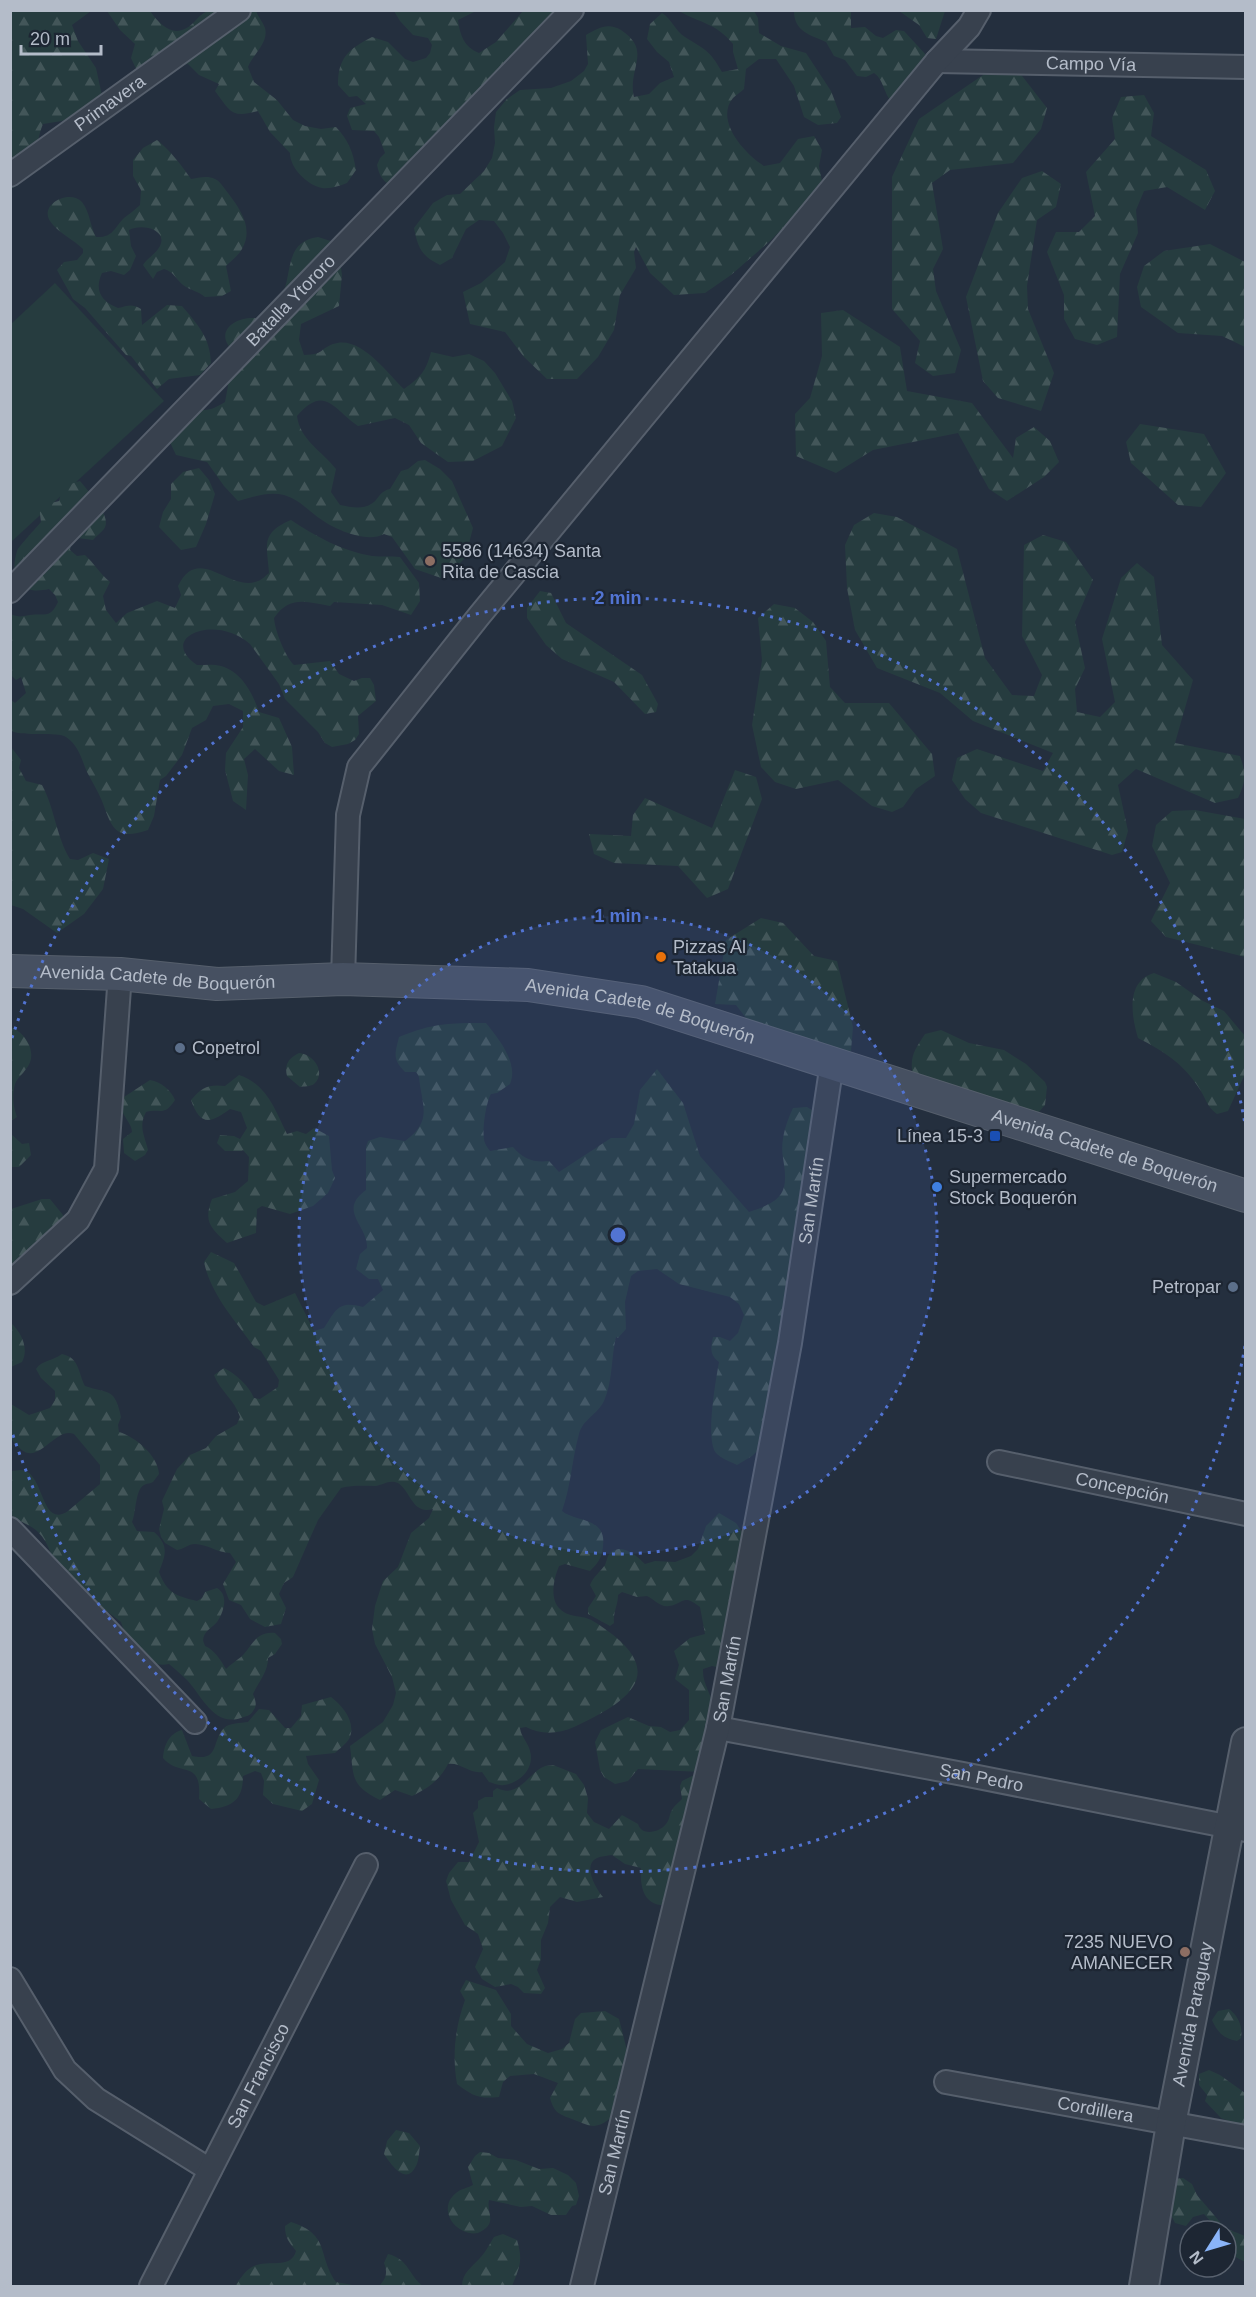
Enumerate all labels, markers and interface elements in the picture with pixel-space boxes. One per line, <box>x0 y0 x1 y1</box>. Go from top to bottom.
scale bar <box>21 18 100 56</box>
text: 20 m <box>30 29 70 49</box>
street label: Campo Vía <box>1046 53 1137 75</box>
street label: Primavera <box>71 70 150 135</box>
street label: Batalla Ytororo <box>242 251 339 350</box>
place label: 5586 (14634) Santa Rita de Cascia <box>442 541 602 582</box>
marker: 5586 (14634) Santa Rita de Cascia <box>423 554 437 568</box>
text: 2 min <box>594 588 642 608</box>
text: 1 min <box>594 906 642 926</box>
place label: Pizzas Al Tatakua <box>673 937 746 978</box>
marker: Pizzas Al Tatakua <box>654 950 668 964</box>
street label: Avenida Cadete de Boquerón <box>40 962 276 994</box>
street label: Avenida Cadete de Boquerón <box>524 975 757 1048</box>
place label: Copetrol <box>192 1038 260 1058</box>
marker: Copetrol <box>173 1041 187 1055</box>
street label: Avenida Cadete de Boquerón <box>989 1105 1220 1196</box>
place label: Línea 15-3 <box>897 1126 983 1146</box>
marker: Línea 15-3 <box>988 1129 1002 1143</box>
street label: San Martín <box>795 1156 828 1246</box>
place label: Supermercado Stock Boquerón <box>949 1167 1077 1208</box>
marker: Supermercado Stock Boquerón <box>930 1180 944 1194</box>
centre of rings <box>608 1225 628 1245</box>
place label: Petropar <box>1152 1277 1221 1297</box>
marker: Petropar <box>1226 1280 1240 1294</box>
street label: Concepción <box>1074 1468 1171 1508</box>
street label: San Martín <box>709 1634 745 1724</box>
street label: San Pedro <box>938 1760 1025 1796</box>
place label: 7235 NUEVO AMANECER <box>1064 1932 1173 1973</box>
street label: Avenida Paraguay <box>1169 1940 1216 2088</box>
marker: 7235 NUEVO AMANECER <box>1178 1945 1192 1959</box>
street label: San Francisco <box>223 2020 293 2132</box>
street label: Cordillera <box>1056 2093 1136 2126</box>
street label: San Martín <box>595 2107 635 2197</box>
north arrow <box>1178 2219 1238 2279</box>
text: N <box>1186 2248 1207 2267</box>

